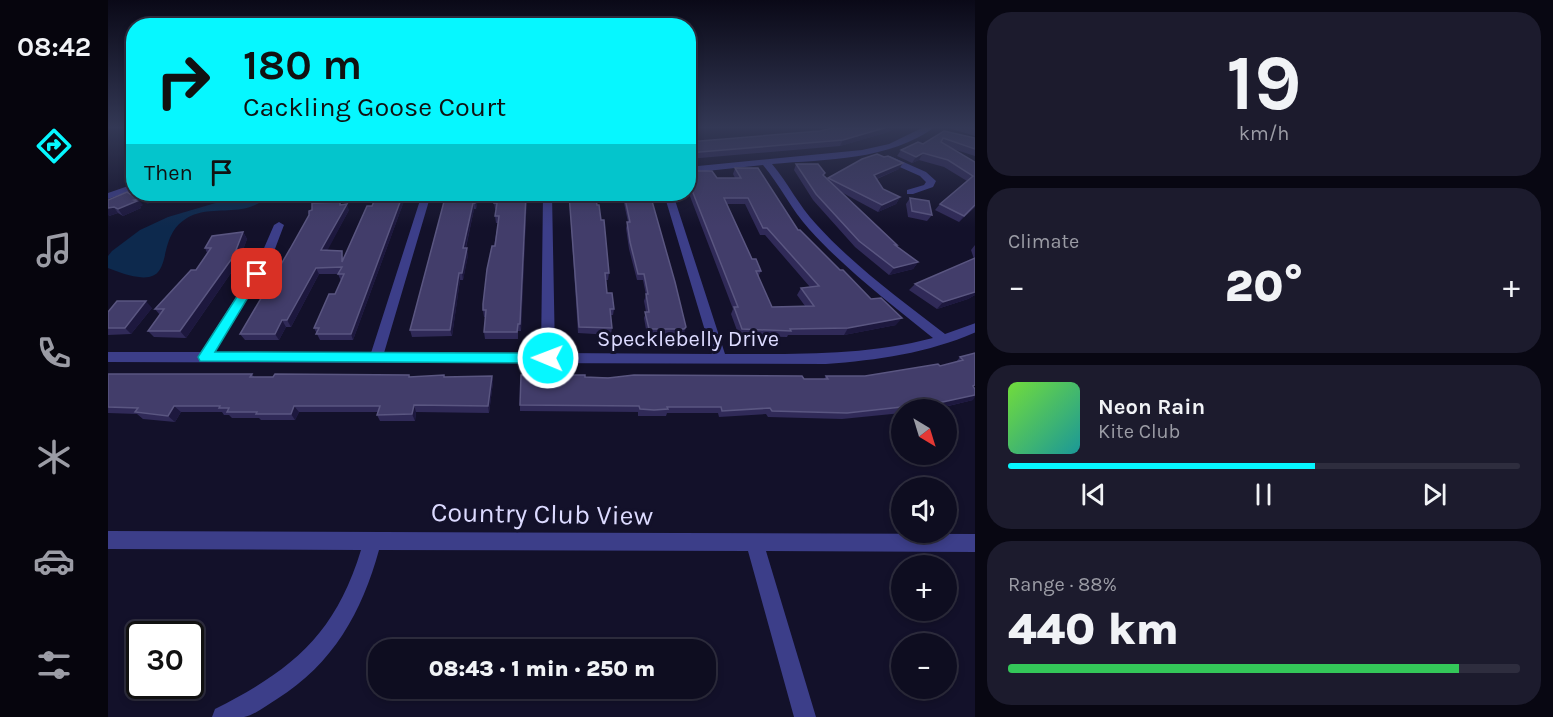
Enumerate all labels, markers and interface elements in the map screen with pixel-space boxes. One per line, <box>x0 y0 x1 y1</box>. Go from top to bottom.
text: 08:42 <box>17 31 91 63</box>
text: 19 <box>1226 37 1302 129</box>
text: 180 m <box>243 40 362 90</box>
icon: right <box>144 42 222 120</box>
text: Cackling Goose Court <box>243 91 506 123</box>
text: km/h <box>1239 122 1289 145</box>
icon: directions <box>33 125 75 167</box>
icon: arrive <box>205 156 238 189</box>
text: Then <box>144 160 193 186</box>
icon: music <box>33 229 75 271</box>
text: Climate <box>1008 230 1079 253</box>
pin <box>231 248 282 299</box>
icon: arrive <box>240 257 273 290</box>
text: 20° <box>1225 260 1303 312</box>
text: − <box>1008 267 1025 305</box>
text: + <box>1503 267 1520 305</box>
position arrow <box>516 326 580 390</box>
street label: Specklebelly Drive <box>597 326 779 352</box>
icon: phone <box>33 332 75 374</box>
text: Neon Rain <box>1098 394 1205 420</box>
north arrow <box>891 399 957 465</box>
map controls <box>891 399 957 699</box>
text: Kite Club <box>1098 420 1180 443</box>
icon: climate <box>33 436 75 478</box>
button: sound <box>891 477 957 543</box>
icon: previous <box>1077 478 1110 511</box>
icon: pause <box>1247 478 1280 511</box>
icon: next <box>1418 478 1451 511</box>
street label: Country Club View <box>431 496 654 532</box>
icon: car <box>33 540 75 582</box>
button: + <box>891 555 957 621</box>
text: Range · 88% <box>1008 573 1117 596</box>
text: 440 km <box>1008 603 1179 655</box>
speed limit sign: 30 <box>126 621 204 699</box>
button: − <box>891 633 957 699</box>
icon: filters <box>33 644 75 686</box>
text: 08:43 · 1 min · 250 m <box>429 656 655 682</box>

